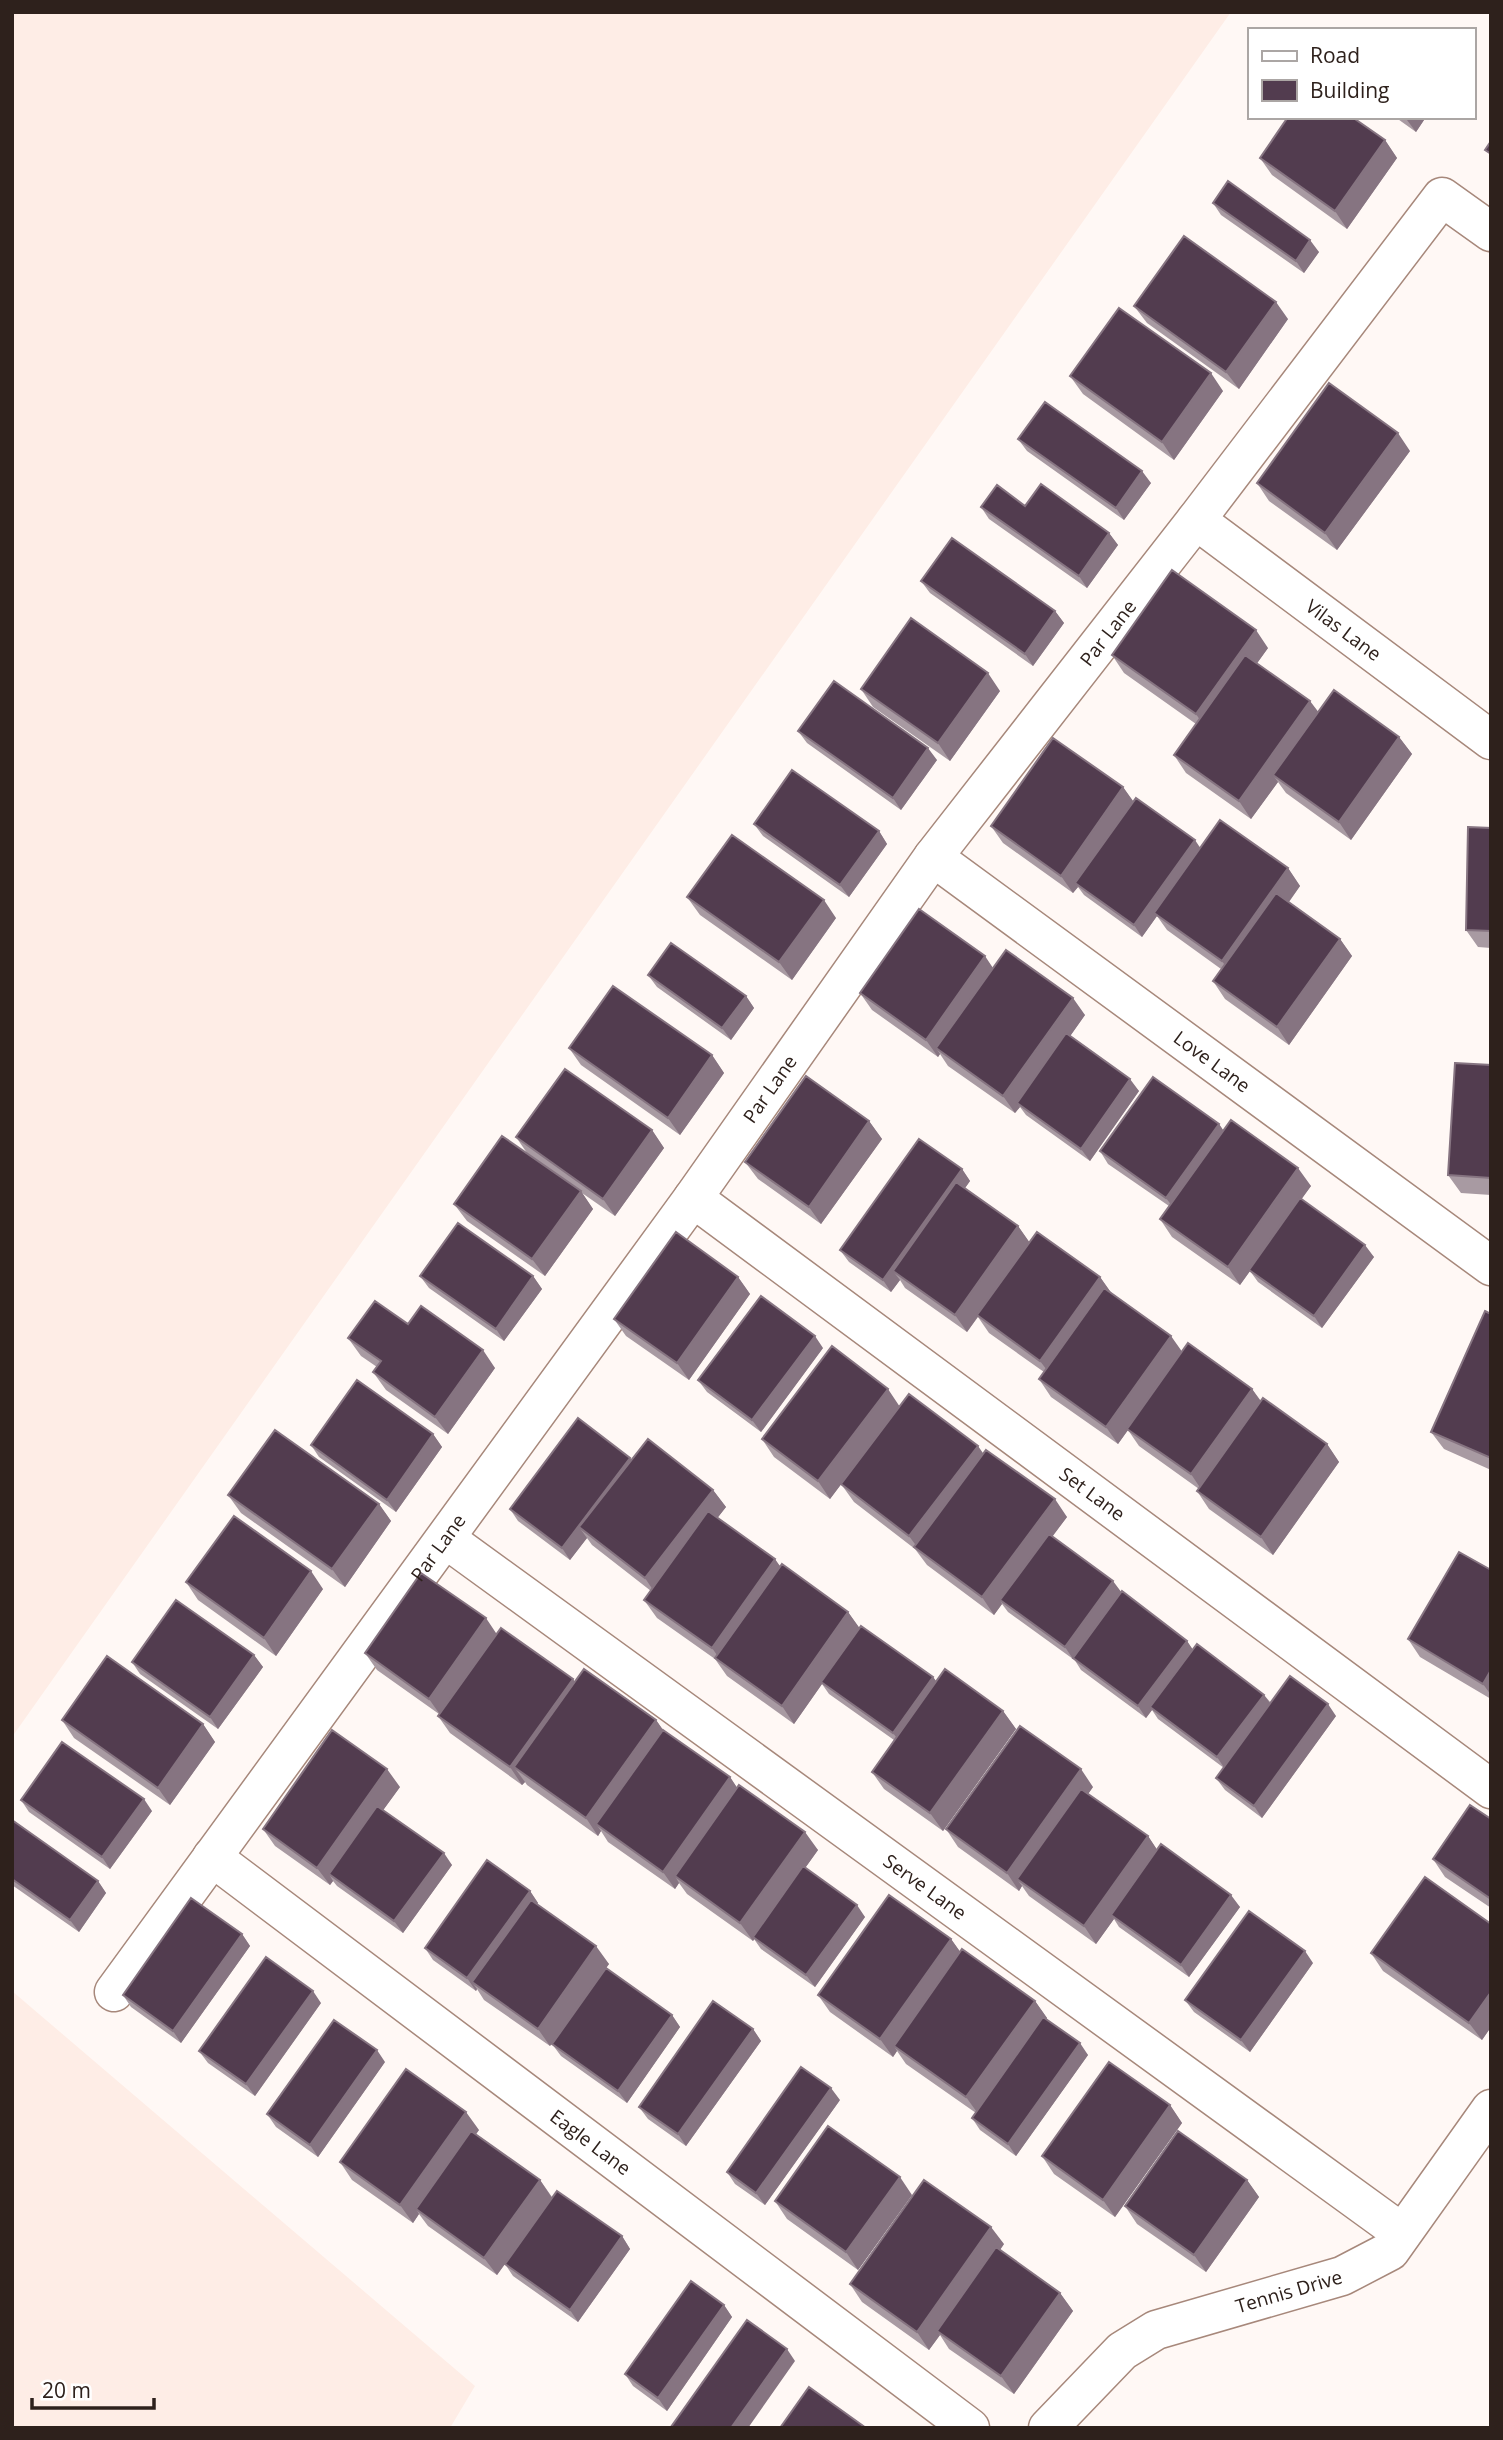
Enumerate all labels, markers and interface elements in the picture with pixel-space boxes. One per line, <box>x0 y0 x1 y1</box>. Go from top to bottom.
legend <box>1248 28 1475 119</box>
text: Road <box>1310 41 1360 69</box>
text: Building <box>1310 76 1389 104</box>
street label: Vilas Lane <box>1300 593 1387 667</box>
street label: Par Lane <box>1074 594 1142 671</box>
street label: Love Lane <box>1168 1025 1256 1098</box>
street label: Par Lane <box>737 1050 803 1128</box>
street label: Set Lane <box>1054 1461 1131 1527</box>
street label: Par Lane <box>405 1509 471 1587</box>
street label: Serve Lane <box>878 1848 972 1926</box>
street label: Eagle Lane <box>545 2103 636 2181</box>
street label: Tennis Drive <box>1232 2264 1345 2319</box>
scale bar <box>32 2366 154 2410</box>
text: 20 m <box>42 2376 91 2404</box>

